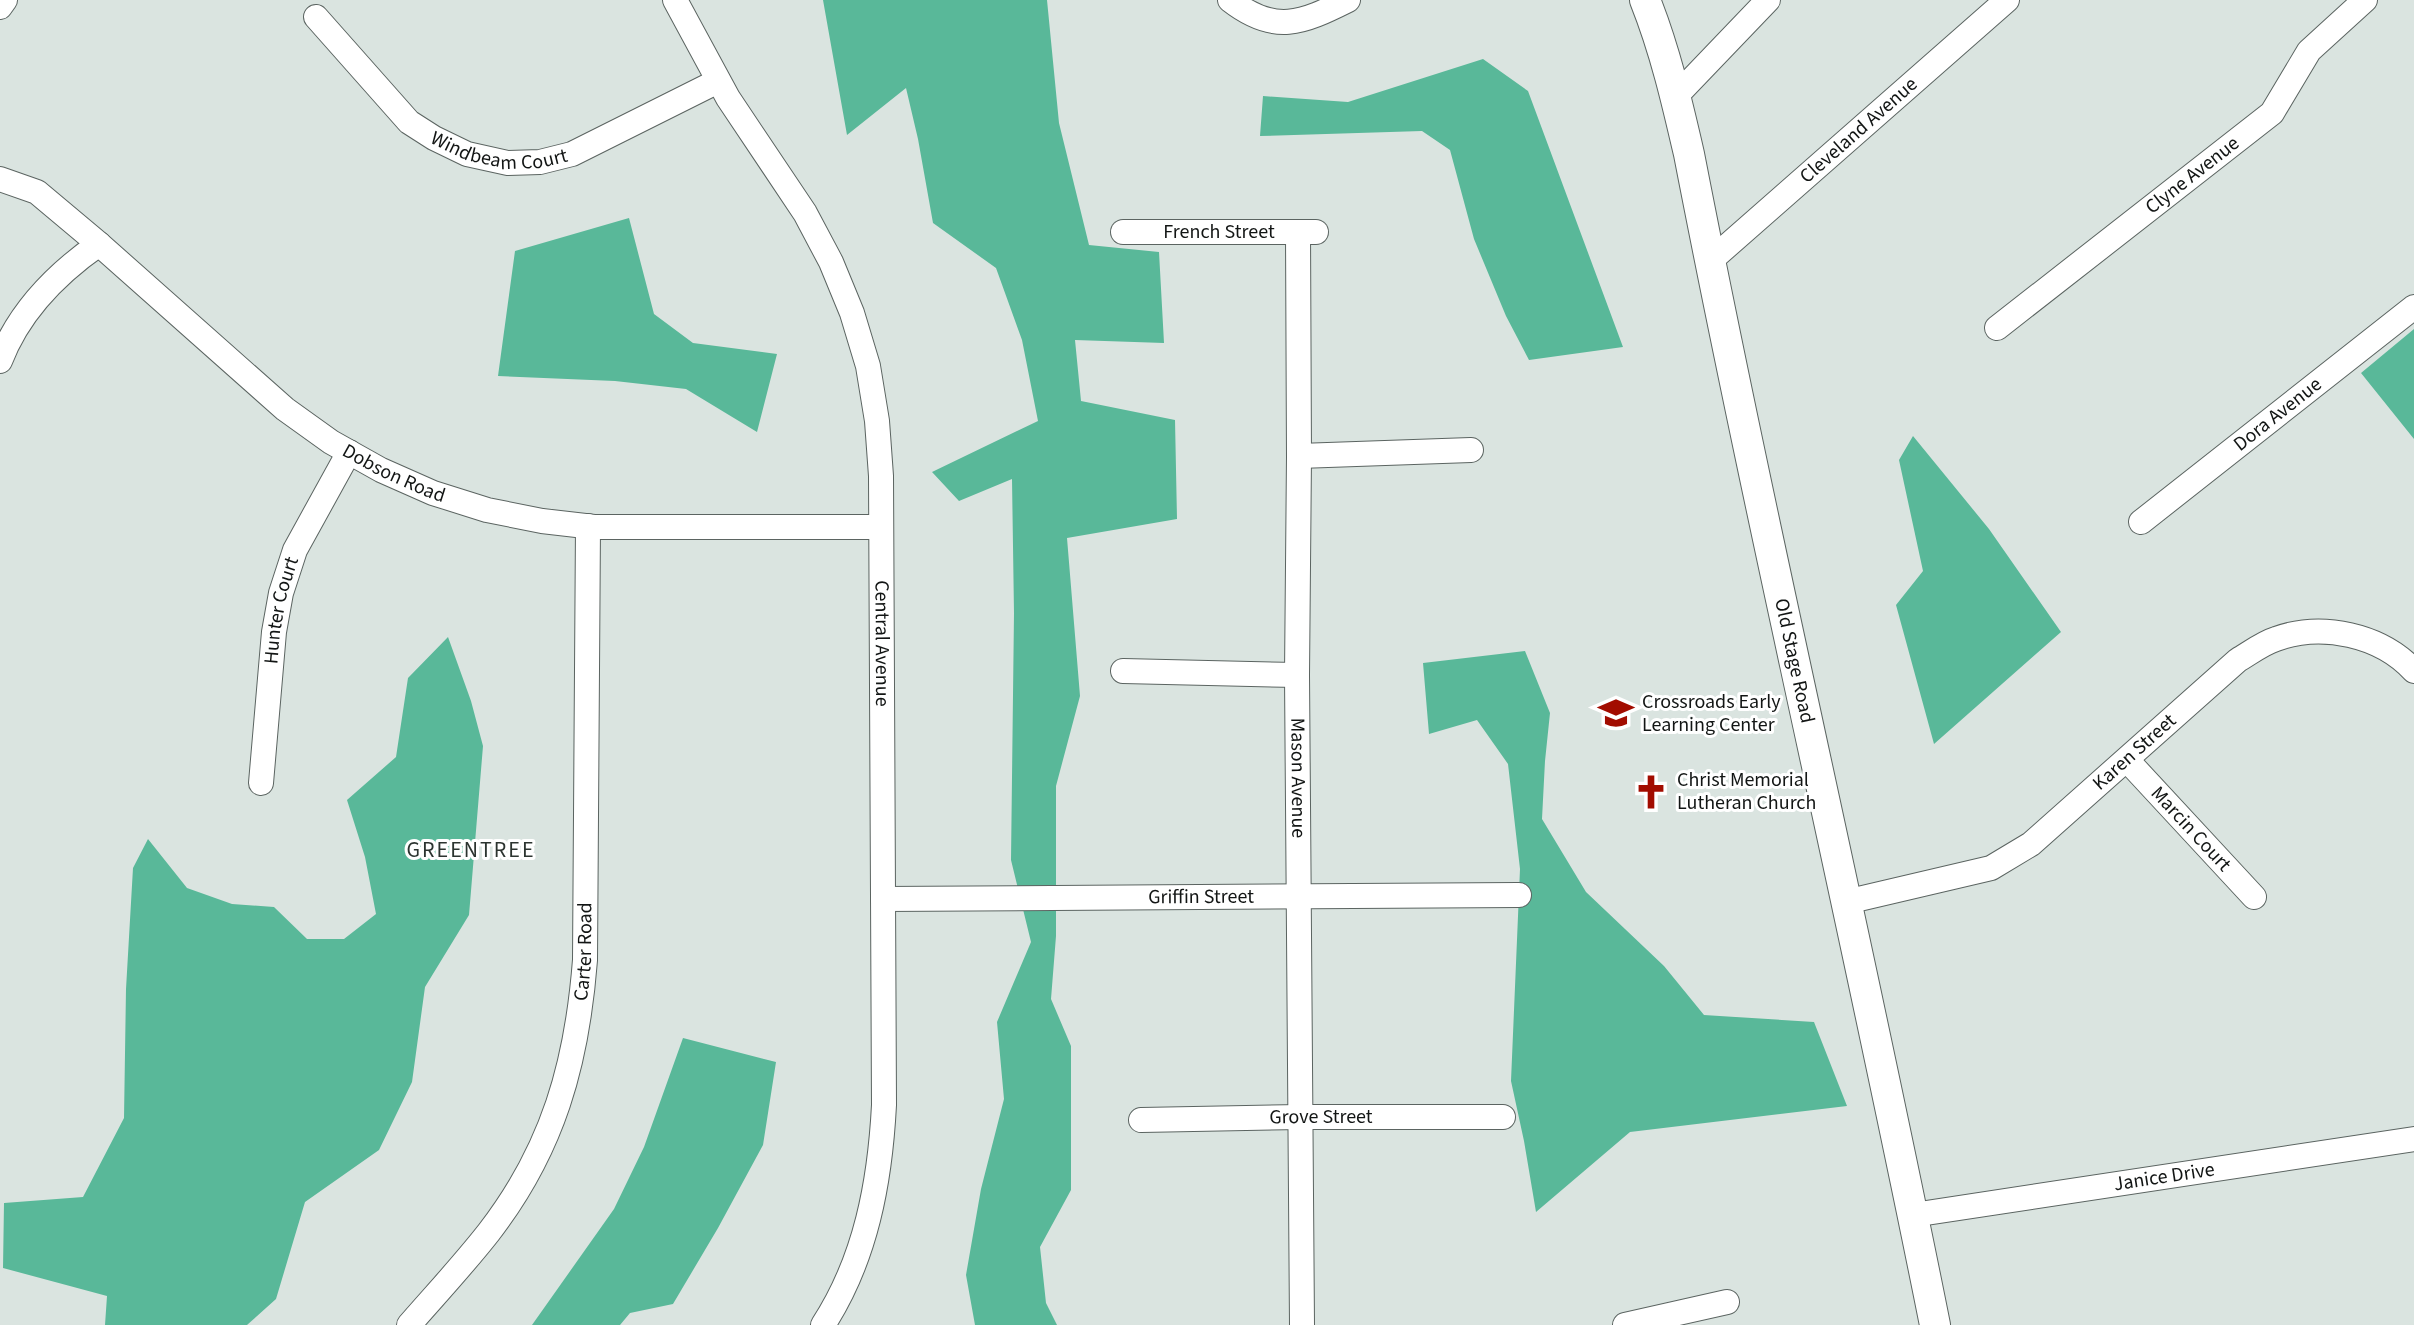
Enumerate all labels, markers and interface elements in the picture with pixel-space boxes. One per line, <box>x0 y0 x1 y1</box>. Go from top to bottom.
street label: Cleveland Avenue <box>1794 71 1924 190</box>
street label: Windbeam Court <box>426 124 571 177</box>
street label: Clyne Avenue <box>2139 130 2245 221</box>
street label: French Street <box>1163 218 1275 246</box>
street label: Dora Avenue <box>2228 371 2328 458</box>
street label: Dobson Road <box>337 437 449 510</box>
street label: Hunter Court <box>257 553 306 665</box>
street label: Central Avenue <box>867 580 896 707</box>
street label: Old Stage Road <box>1767 596 1821 726</box>
place label: Crossroads Early Learning Center <box>1642 688 1781 739</box>
school or university icon: Crossroads Early Learning Center <box>1597 694 1635 732</box>
street label: Karen Street <box>2086 707 2183 797</box>
street label: Mason Avenue <box>1283 718 1312 838</box>
place label: Christ Memorial Lutheran Church <box>1677 766 1816 817</box>
church icon: Christ Memorial Lutheran Church <box>1632 773 1670 811</box>
street label: Marcin Court <box>2144 780 2238 878</box>
district label: GREENTREE <box>406 834 536 866</box>
street label: Griffin Street <box>1148 883 1254 911</box>
street label: Carter Road <box>567 902 599 1003</box>
street label: Grove Street <box>1269 1103 1373 1132</box>
street label: Janice Drive <box>2112 1155 2217 1198</box>

